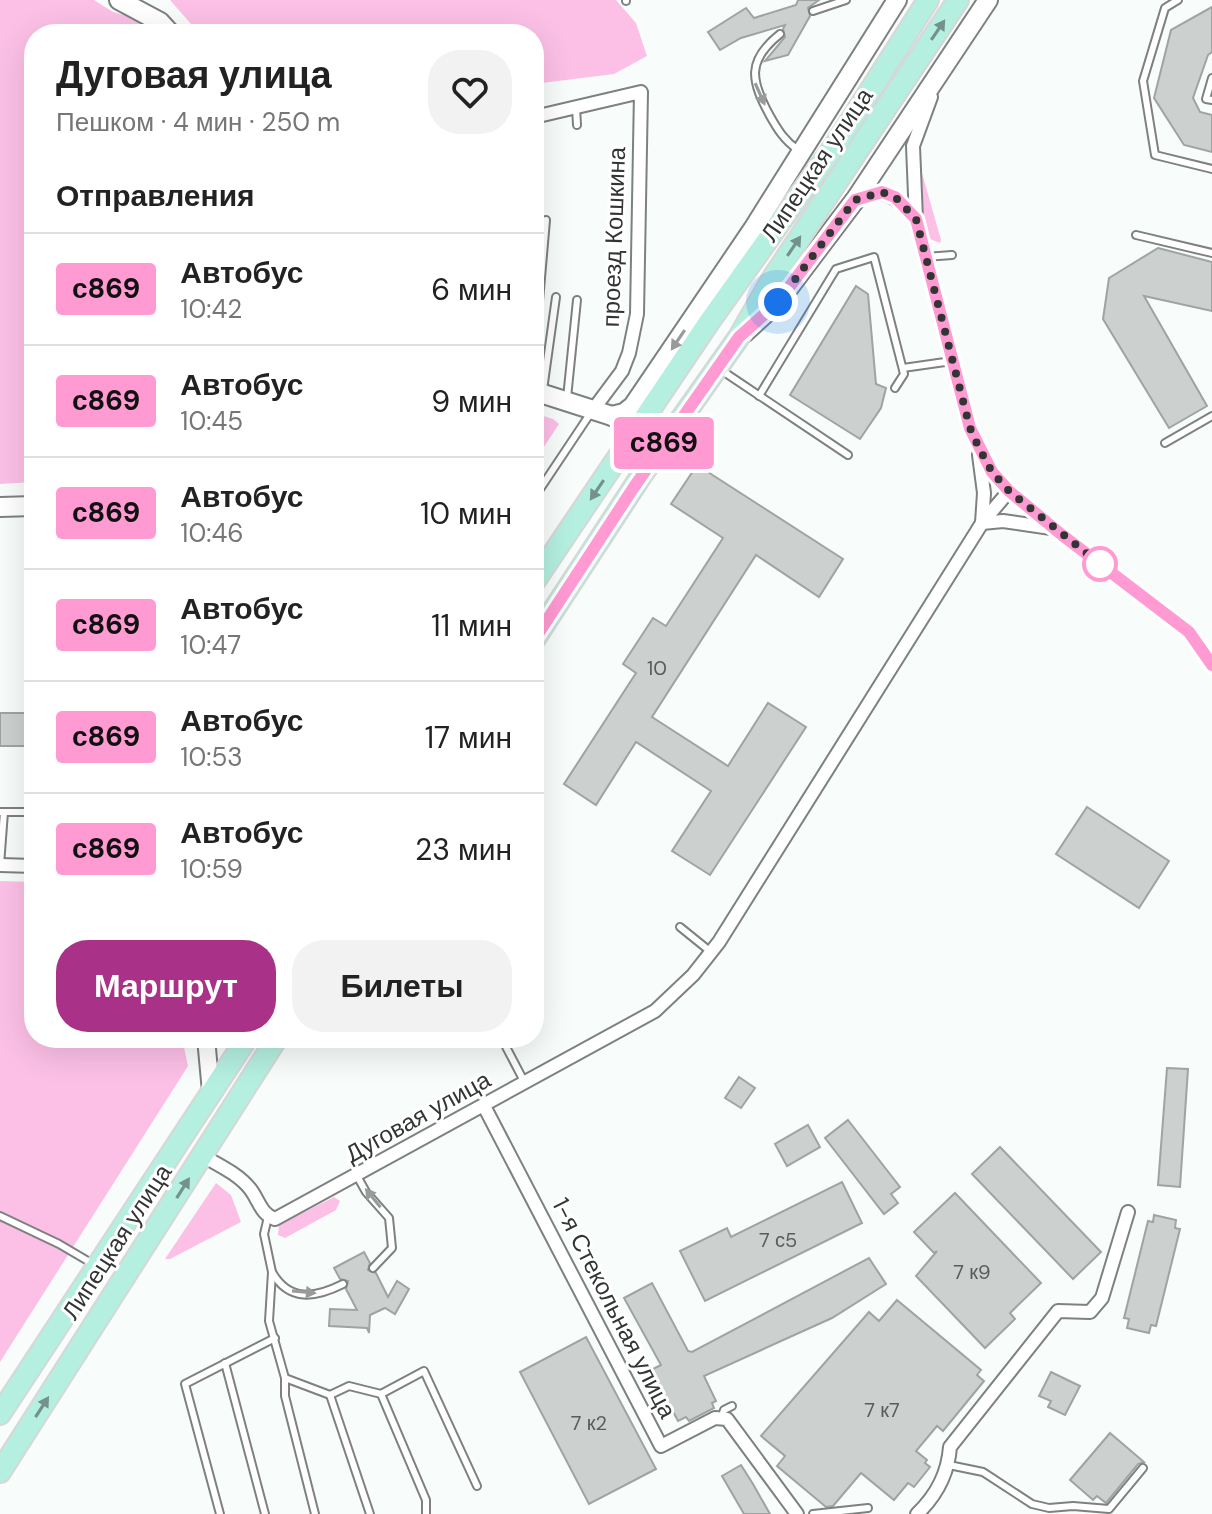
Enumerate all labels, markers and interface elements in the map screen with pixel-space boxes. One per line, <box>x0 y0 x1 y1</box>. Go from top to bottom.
one-way arrow <box>930 19 945 41</box>
text: Дуговая улица <box>56 50 332 100</box>
button: heart <box>428 50 512 134</box>
street label: Липецкая улица <box>754 81 880 248</box>
one-way arrow <box>753 83 767 106</box>
text: Пешком · 4 мин · 250 m <box>56 105 340 139</box>
street label: проезд Кошкина <box>595 146 632 328</box>
text: Отправления <box>56 176 255 215</box>
one-way arrow <box>786 236 801 257</box>
text: Автобус <box>180 253 303 292</box>
text: с869 <box>72 270 140 307</box>
text: 6 мин <box>431 270 512 309</box>
your location <box>758 282 798 322</box>
text: 10:42 <box>180 292 242 326</box>
one-way arrow <box>670 329 685 350</box>
text: Автобус <box>180 365 303 404</box>
text: с869 <box>72 382 140 419</box>
text: 9 мин <box>431 382 512 421</box>
text: 10:45 <box>180 404 243 438</box>
line badge: с869 <box>608 417 720 469</box>
text: с869 <box>630 424 698 461</box>
text: Автобус <box>180 477 303 516</box>
one-way arrow <box>590 480 605 501</box>
text: с869 <box>72 494 140 531</box>
text: 10 мин <box>420 494 512 533</box>
text: 10:46 <box>180 516 244 550</box>
unlabelled marker <box>1083 547 1117 581</box>
text: Автобус <box>180 589 303 628</box>
text: с869 <box>72 606 140 643</box>
text: 11 мин <box>431 606 512 645</box>
text: 10:47 <box>180 628 241 662</box>
house number: 10 <box>647 655 667 681</box>
text: Автобус <box>180 701 303 740</box>
text: с869 <box>72 718 140 755</box>
text: 17 мин <box>425 718 512 757</box>
text: 10:53 <box>180 740 243 774</box>
text: Автобус <box>180 813 303 852</box>
text: с869 <box>72 830 140 867</box>
text: 23 мин <box>415 830 512 869</box>
text: 10:59 <box>180 852 243 886</box>
button: Маршрут <box>56 940 276 1032</box>
button: Билеты <box>292 940 512 1032</box>
street label: Дуговая улица <box>340 1064 496 1169</box>
street label: Липецкая улица <box>55 1158 179 1325</box>
one-way arrow <box>176 1177 190 1199</box>
one-way arrow <box>365 1188 381 1208</box>
street label: 1-я Стекольная улица <box>545 1192 684 1424</box>
house number: 7 с5 <box>759 1227 797 1253</box>
house number: 7 к9 <box>953 1259 991 1285</box>
one-way arrow <box>291 1286 316 1299</box>
one-way arrow <box>35 1396 50 1417</box>
house number: 7 к7 <box>864 1397 900 1423</box>
house number: 7 к2 <box>571 1410 607 1436</box>

